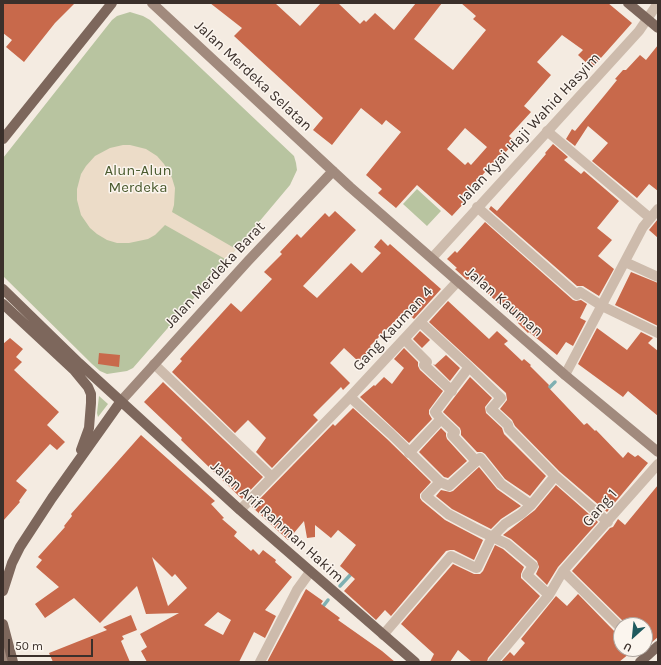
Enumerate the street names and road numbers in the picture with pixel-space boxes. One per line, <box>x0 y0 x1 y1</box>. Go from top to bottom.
street label: Jalan Merdeka Selatan <box>190 17 316 135</box>
street label: Jalan Kyai Haji Wahid Hasyim <box>454 49 604 209</box>
street label: Jalan Merdeka Barat <box>161 218 269 332</box>
street label: Jalan Kauman <box>461 263 547 341</box>
street label: Gang Kauman 4 <box>349 283 437 375</box>
street label: Jalan Arif Rahman Hakim <box>207 457 347 587</box>
street label: Gang 1 <box>579 486 621 530</box>

